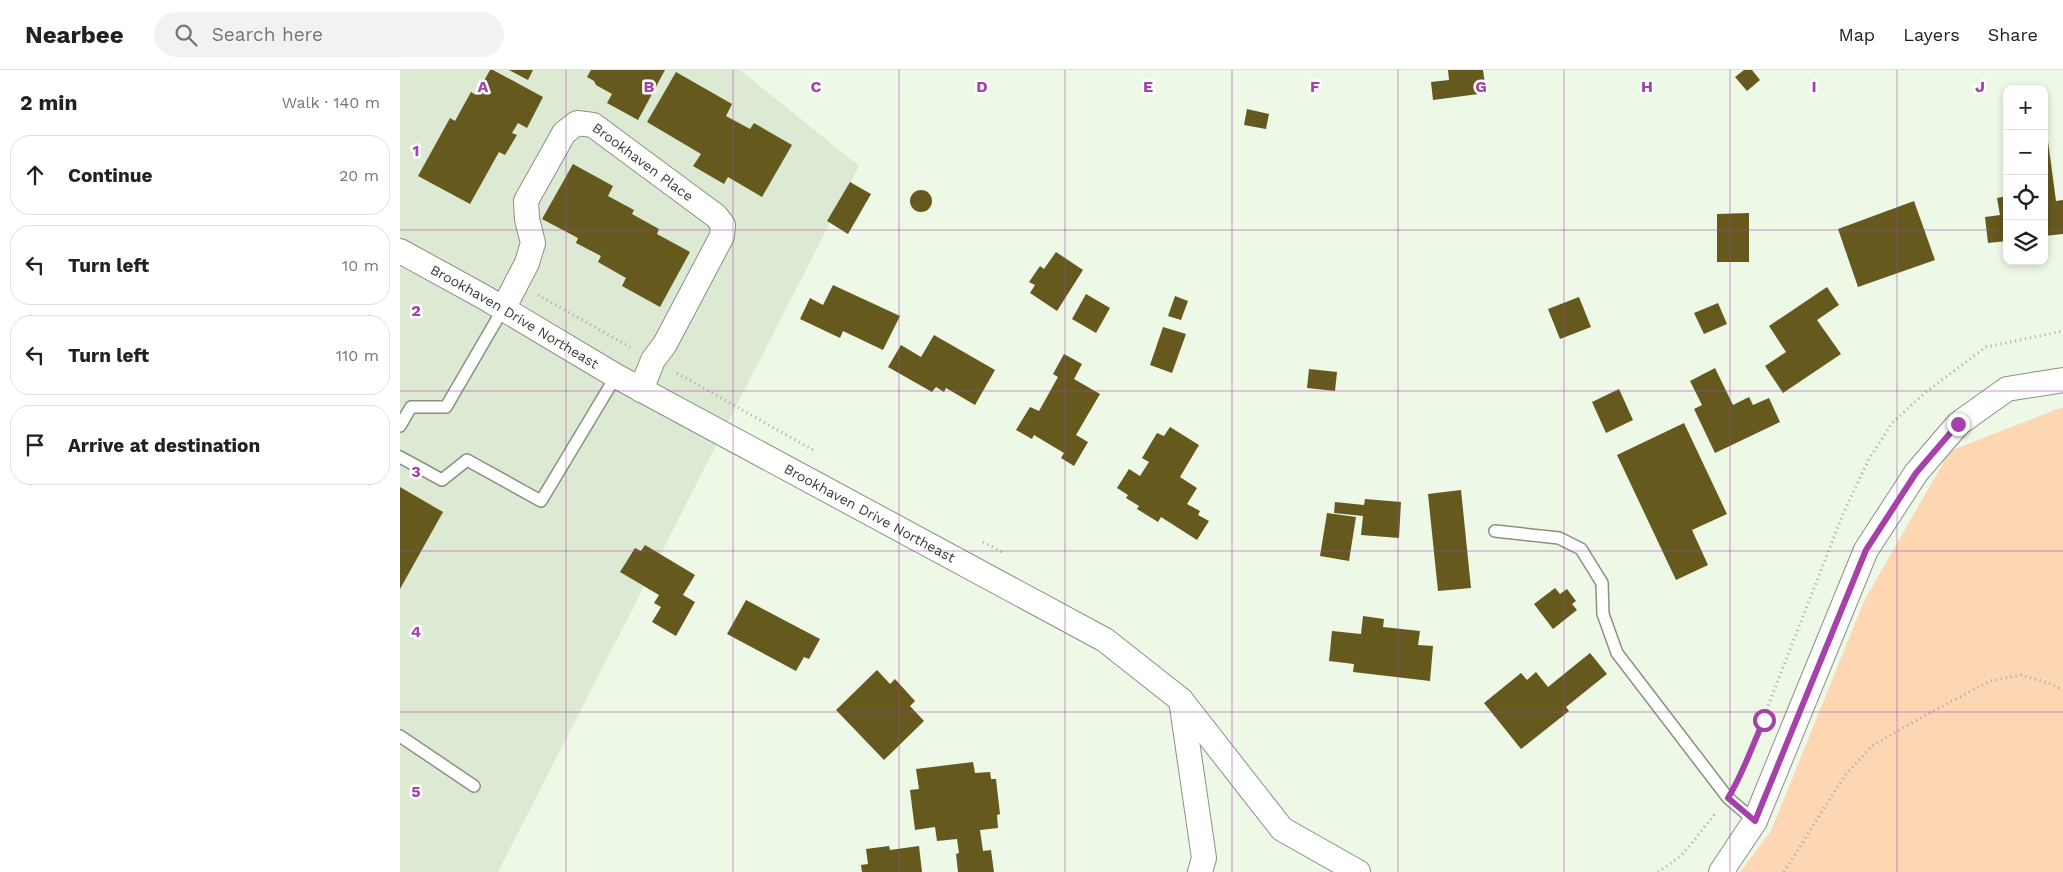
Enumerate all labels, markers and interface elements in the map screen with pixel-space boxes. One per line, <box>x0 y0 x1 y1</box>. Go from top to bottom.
search box <box>154 12 504 57</box>
text: Nearbee <box>25 21 124 49</box>
icon: search <box>172 21 200 49</box>
text: Search here <box>212 23 323 46</box>
text: Map <box>1838 24 1875 45</box>
text: Layers <box>1903 24 1960 45</box>
text: Share <box>1988 24 2038 45</box>
text: A <box>478 77 489 96</box>
text: B <box>644 77 655 96</box>
text: C <box>811 77 822 96</box>
text: D <box>976 77 988 96</box>
text: E <box>1143 77 1153 96</box>
text: F <box>1310 77 1320 96</box>
text: G <box>1475 77 1487 96</box>
text: H <box>1641 77 1653 96</box>
text: I <box>1811 77 1817 96</box>
text: J <box>1975 77 1985 96</box>
map controls <box>2003 85 2048 265</box>
button: + <box>2003 85 2048 130</box>
text: 2 min <box>20 90 77 115</box>
text: Walk · 140 m <box>282 93 380 112</box>
street label: Brookhaven Place <box>589 119 696 204</box>
button: − <box>2003 130 2048 175</box>
text: 1 <box>413 141 419 160</box>
icon: ahead <box>21 161 49 189</box>
text: Continue <box>68 164 152 187</box>
text: 20 m <box>339 166 379 185</box>
button: locate <box>2003 175 2048 220</box>
button: layers <box>2003 220 2048 265</box>
icon: left <box>21 251 49 279</box>
text: Turn left <box>68 254 149 277</box>
text: 10 m <box>342 256 379 275</box>
street label: Brookhaven Drive Northeast <box>428 261 602 372</box>
text: 2 <box>411 301 421 320</box>
icon: left <box>21 341 49 369</box>
text: Turn left <box>68 344 149 367</box>
text: 110 m <box>336 346 379 365</box>
route end <box>1947 413 1970 436</box>
icon: arrive <box>21 431 49 459</box>
text: Arrive at destination <box>68 434 260 457</box>
street label: Brookhaven Drive Northeast <box>782 460 958 566</box>
text: 3 <box>411 462 421 481</box>
text: 4 <box>411 622 421 641</box>
route start <box>1753 709 1776 732</box>
text: 5 <box>411 782 421 801</box>

